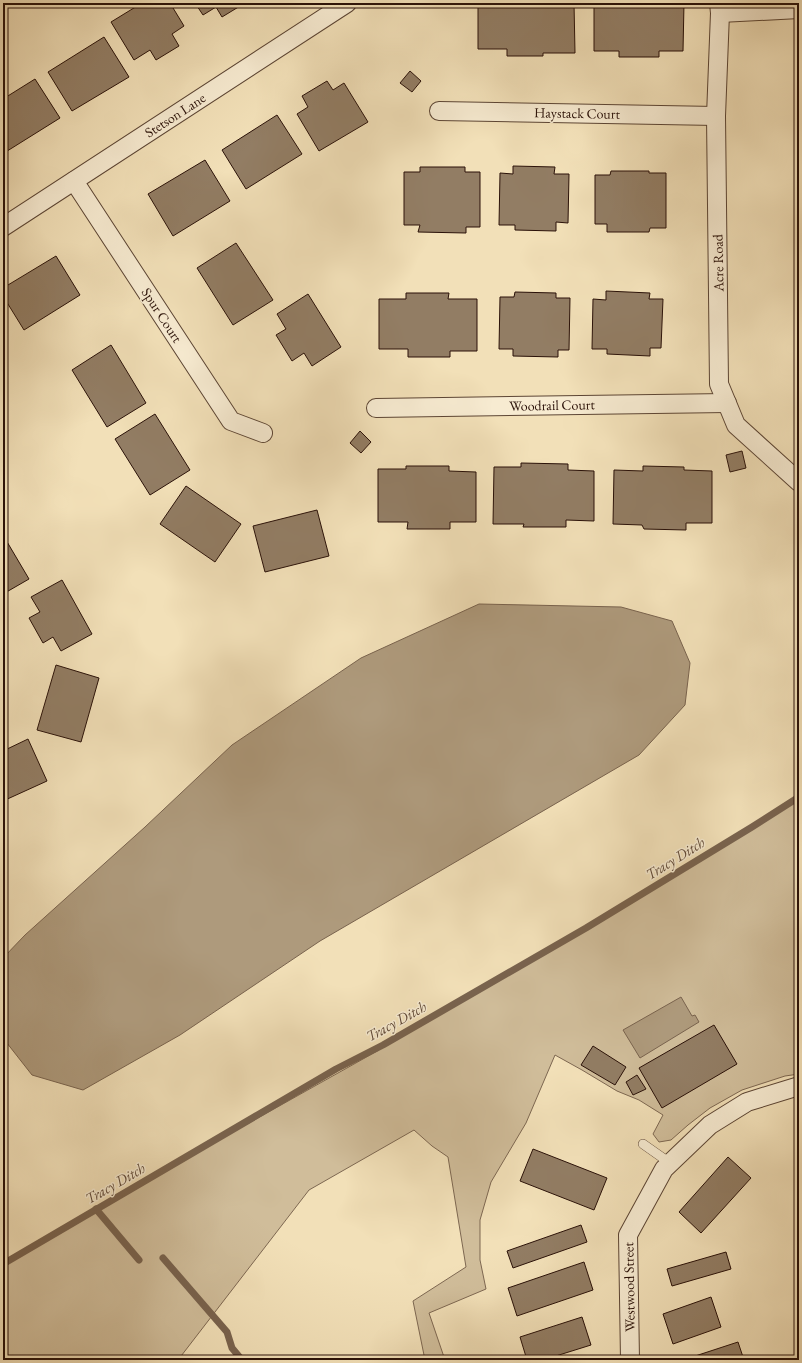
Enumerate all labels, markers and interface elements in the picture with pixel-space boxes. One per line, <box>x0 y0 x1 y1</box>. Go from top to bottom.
street label: Stetson Lane <box>141 88 209 141</box>
street label: Haystack Court <box>534 103 621 123</box>
street label: Acre Road <box>708 233 728 293</box>
street label: Spur Court <box>138 284 187 346</box>
street label: Woodrail Court <box>509 395 596 415</box>
water label: Tracy Ditch <box>642 832 709 884</box>
water label: Tracy Ditch <box>362 996 430 1045</box>
water label: Tracy Ditch <box>82 1158 149 1208</box>
street label: Westwood Street <box>619 1241 639 1332</box>

